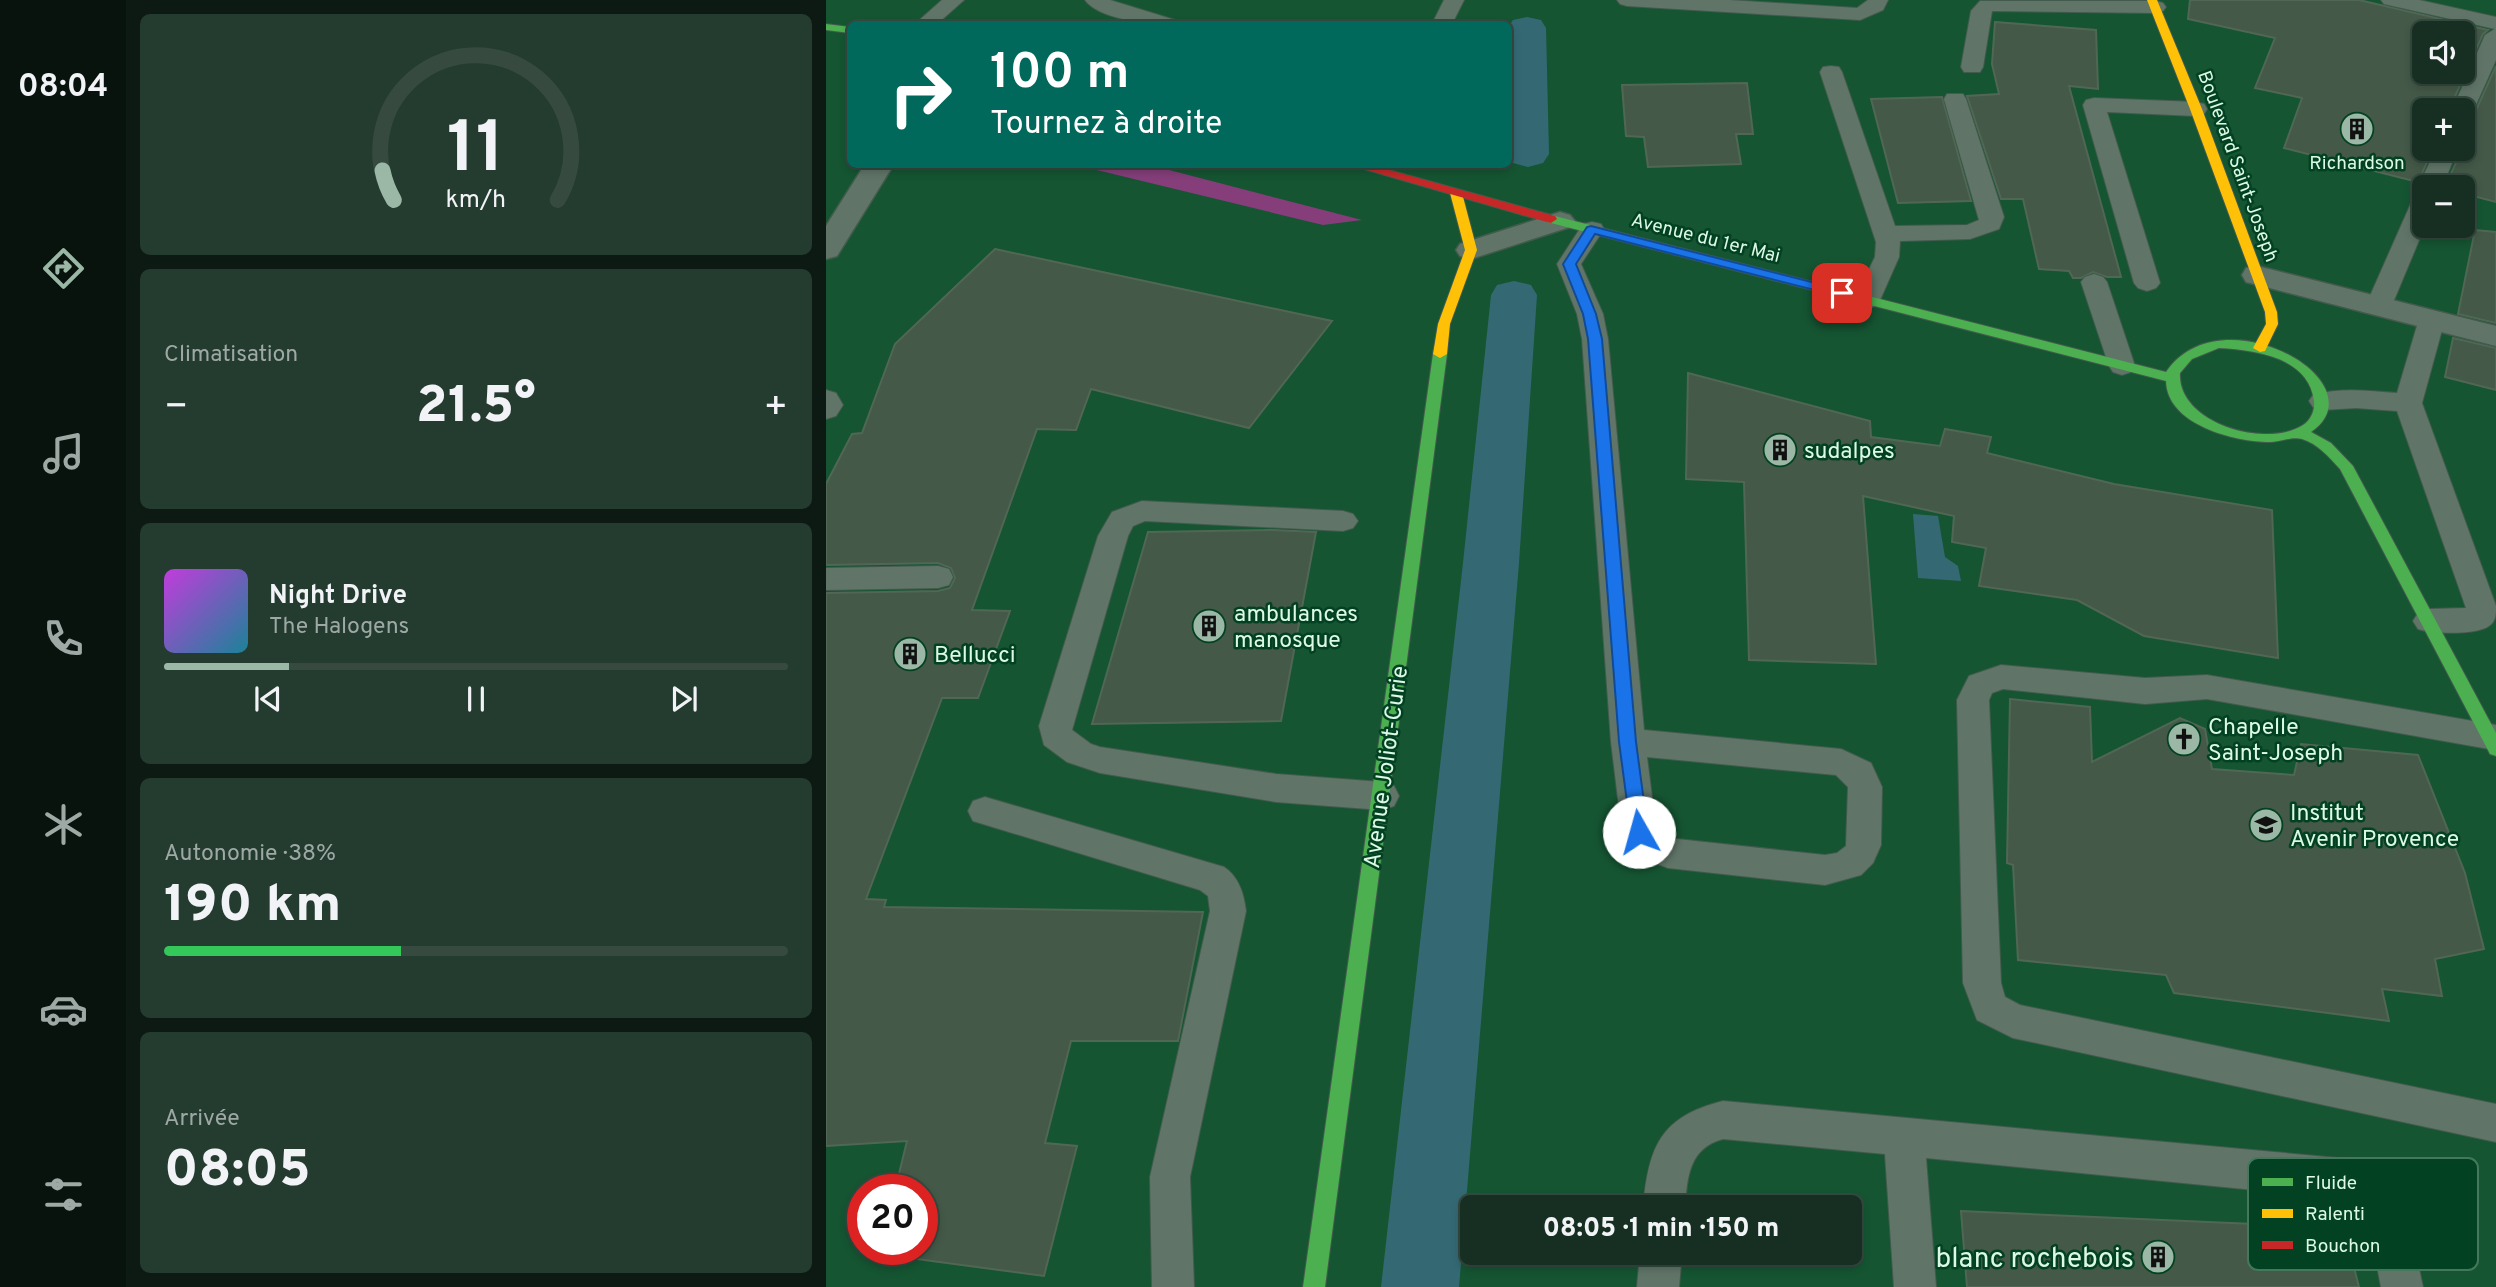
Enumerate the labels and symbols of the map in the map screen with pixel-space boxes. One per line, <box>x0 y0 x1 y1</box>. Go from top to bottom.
street label: Boulevard Saint-Joseph <box>2191 68 2283 266</box>
building icon: Richardson <box>2338 110 2376 148</box>
place label: Richardson <box>2309 152 2405 176</box>
street label: Avenue du 1er Mai <box>1629 209 1783 269</box>
pin <box>1812 263 1872 323</box>
building icon: sudalpes <box>1761 431 1799 469</box>
place label: sudalpes <box>1804 438 1895 467</box>
place label: ambulances manosque <box>1234 601 1358 656</box>
building icon: ambulances manosque <box>1190 607 1228 645</box>
building icon: Bellucci <box>891 635 929 673</box>
place label: Bellucci <box>934 642 1016 671</box>
street label: Avenue Joliot-Curie <box>1359 664 1416 870</box>
place label: Chapelle Saint-Joseph <box>2208 714 2343 769</box>
church icon: Chapelle Saint-Joseph <box>2165 720 2203 758</box>
position arrow <box>1602 795 1676 869</box>
place label: Institut Avenir Provence <box>2290 800 2459 855</box>
school or university icon: Institut Avenir Provence <box>2247 806 2285 844</box>
legend <box>2248 1158 2478 1270</box>
text: Fluide <box>2305 1172 2357 1196</box>
speed limit sign: 20 <box>847 1174 938 1265</box>
text: Ralenti <box>2305 1203 2365 1227</box>
text: Bouchon <box>2305 1235 2381 1259</box>
building icon: blanc rochebois <box>2139 1238 2177 1276</box>
place label: blanc rochebois <box>1936 1242 2134 1278</box>

